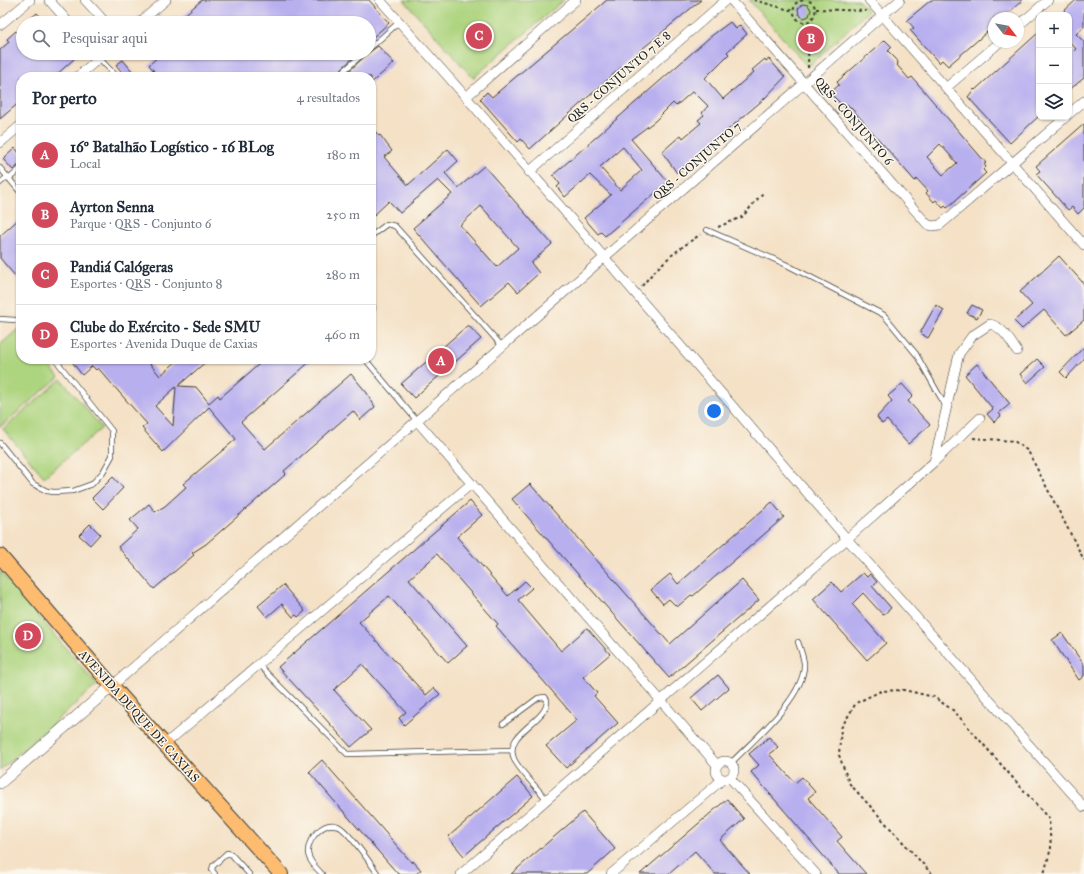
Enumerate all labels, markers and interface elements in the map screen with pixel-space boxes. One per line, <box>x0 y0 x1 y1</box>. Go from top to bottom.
north arrow <box>988 12 1024 48</box>
map controls <box>1036 12 1072 120</box>
button: + <box>1036 12 1072 48</box>
search box <box>16 16 376 60</box>
pin: C <box>466 21 492 51</box>
pin: B <box>798 24 824 54</box>
icon: search <box>30 27 52 49</box>
street label: QRS - CONJUNTO 7 E 8 <box>565 28 674 126</box>
text: Pesquisar aqui <box>62 29 148 47</box>
button: − <box>1036 48 1072 84</box>
street label: QRS - CONJUNTO 6 <box>811 74 897 169</box>
button: layers <box>1036 84 1072 120</box>
text: Por perto <box>32 88 97 109</box>
text: 4 resultados <box>297 90 360 106</box>
street label: QRS - CONJUNTO 7 <box>650 119 745 204</box>
text: 16º Batalhão Logístico - 16 BLog <box>70 138 274 156</box>
text: A <box>41 147 49 163</box>
text: 180 m <box>327 147 360 163</box>
text: Local <box>70 156 101 172</box>
text: Ayrton Senna <box>70 198 154 216</box>
text: B <box>41 207 49 223</box>
text: 250 m <box>326 207 360 223</box>
text: Parque · QRS - Conjunto 6 <box>70 216 212 232</box>
text: Pandiá Calógeras <box>70 258 173 276</box>
text: C <box>41 267 49 283</box>
text: 280 m <box>325 267 360 283</box>
text: Esportes · QRS - Conjunto 8 <box>70 276 222 292</box>
text: Clube do Exército - Sede SMU <box>70 318 260 336</box>
text: D <box>40 327 50 343</box>
text: 460 m <box>325 327 360 343</box>
text: Esportes · Avenida Duque de Caxias <box>70 336 258 352</box>
pin: A <box>428 346 454 376</box>
your location <box>704 401 724 421</box>
pin: D <box>15 621 41 651</box>
street label: AVENIDA DUQUE DE CAXIAS <box>75 646 202 785</box>

